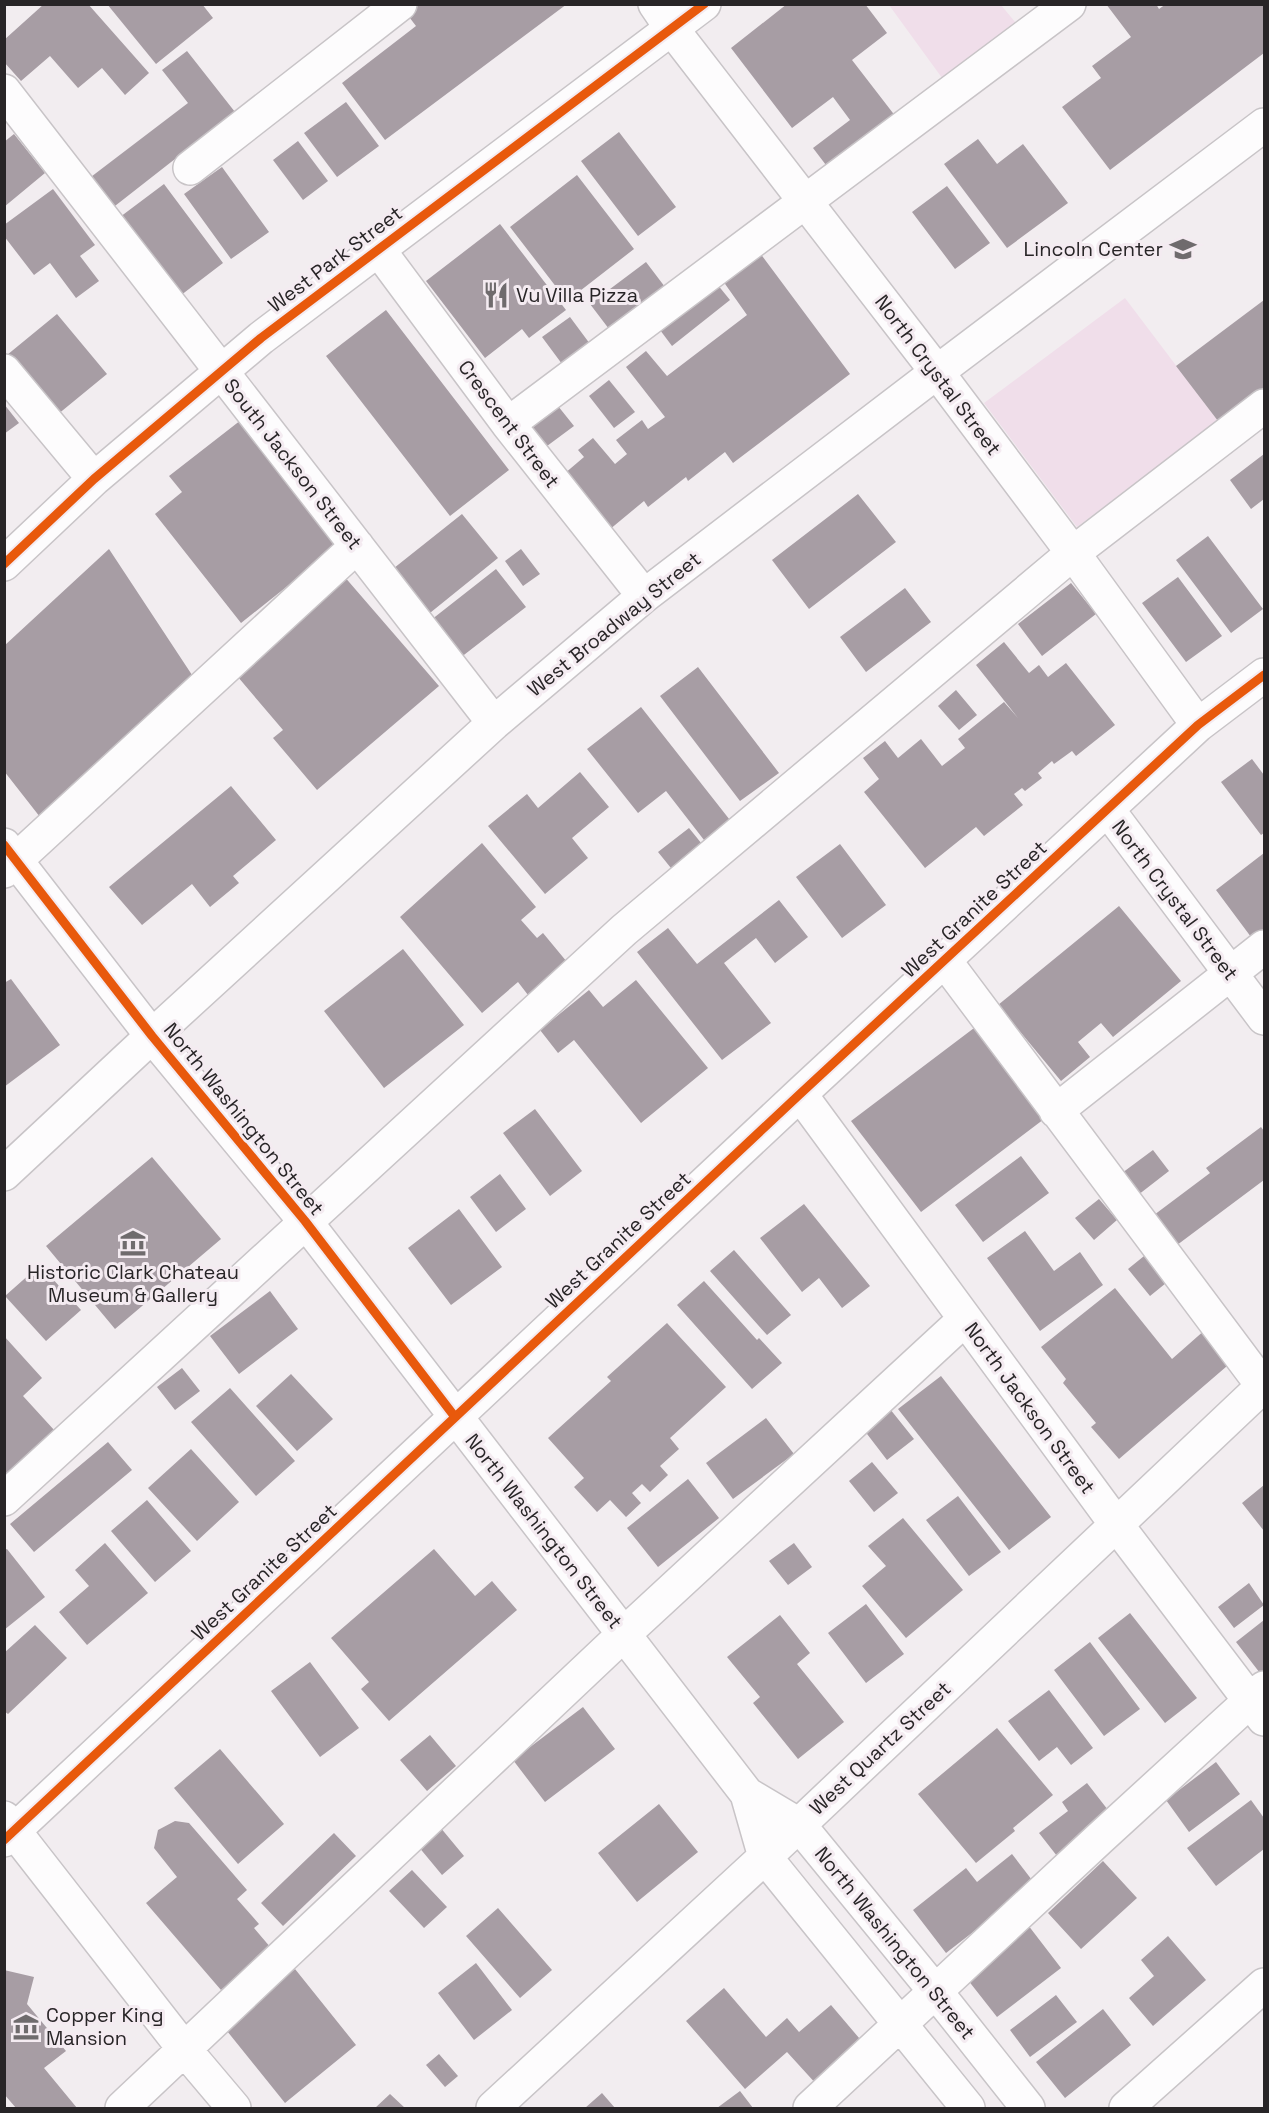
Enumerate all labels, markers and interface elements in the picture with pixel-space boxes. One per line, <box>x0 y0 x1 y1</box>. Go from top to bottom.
street label: West Park Street <box>263 200 407 318</box>
school or university icon: Lincoln Center <box>1168 234 1198 264</box>
place label: Lincoln Center <box>1023 236 1163 262</box>
restaurant icon: Vu Villa Pizza <box>481 280 511 310</box>
place label: Vu Villa Pizza <box>516 282 638 308</box>
street label: North Crystal Street <box>869 290 1007 460</box>
street label: Crescent Street <box>452 355 566 493</box>
street label: South Jackson Street <box>218 373 368 555</box>
street label: West Broadway Street <box>522 546 706 702</box>
street label: North Crystal Street <box>1106 815 1244 985</box>
street label: West Granite Street <box>896 835 1052 983</box>
street label: North Washington Street <box>158 1017 330 1221</box>
street label: West Granite Street <box>540 1166 696 1314</box>
museum icon: Historic Clark Chateau Museum & Gallery <box>118 1228 148 1258</box>
place label: Historic Clark Chateau Museum & Gallery <box>27 1259 239 1308</box>
street label: North Jackson Street <box>959 1317 1101 1499</box>
street label: North Washington Street <box>460 1428 628 1634</box>
street label: West Granite Street <box>186 1498 342 1646</box>
street label: West Quartz Street <box>804 1676 956 1820</box>
street label: North Washington Street <box>809 1841 981 2045</box>
place label: Copper King Mansion <box>46 2002 164 2051</box>
museum icon: Copper King Mansion <box>11 2012 41 2042</box>

